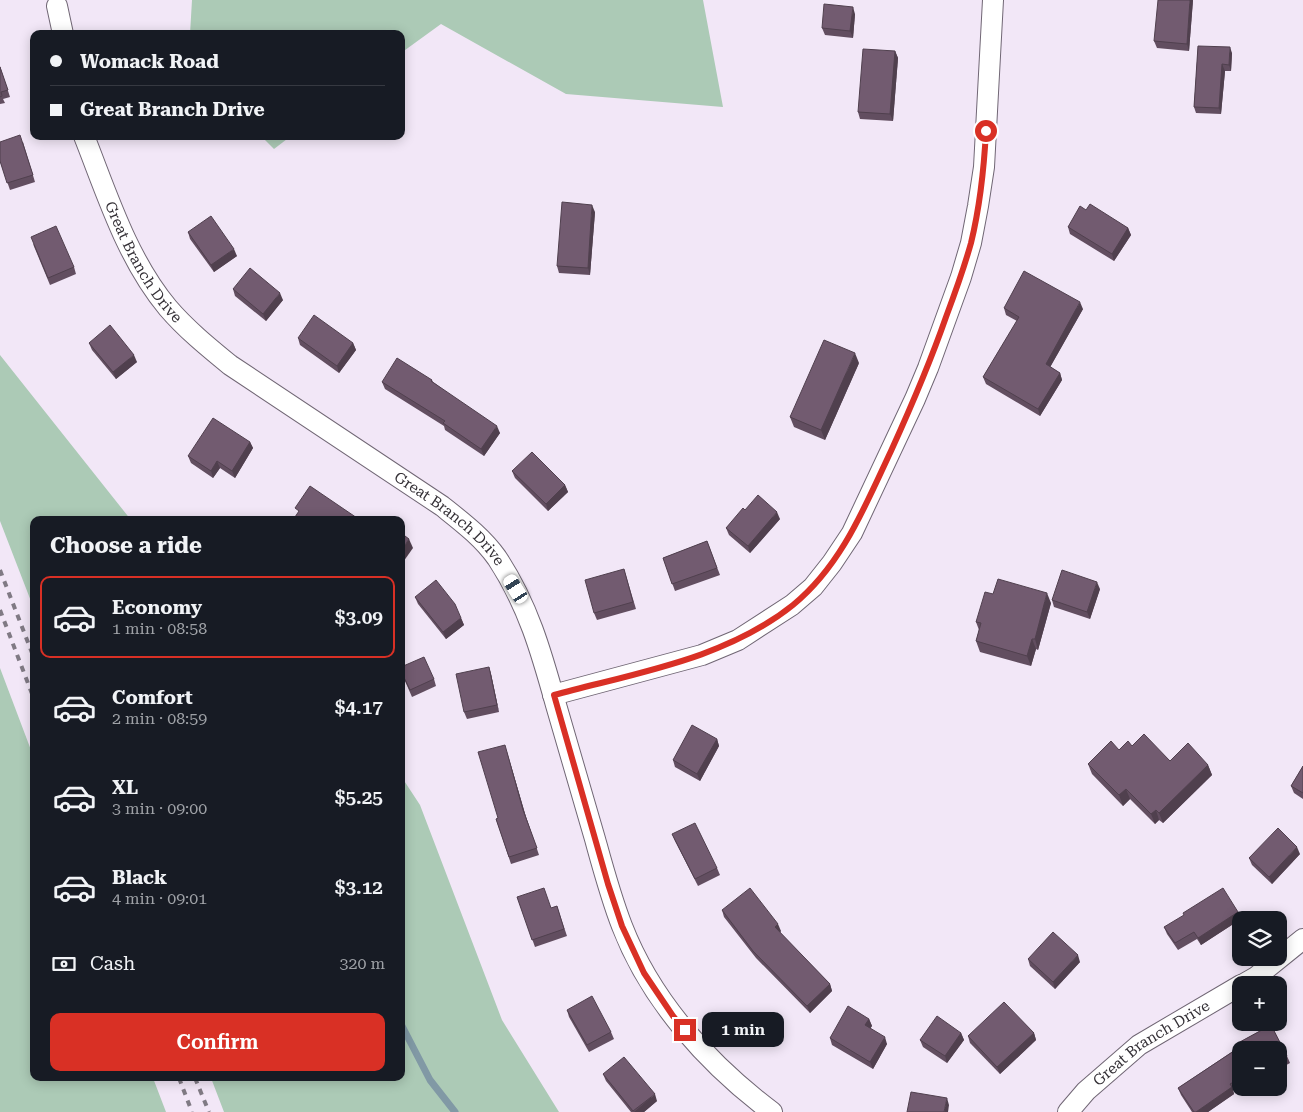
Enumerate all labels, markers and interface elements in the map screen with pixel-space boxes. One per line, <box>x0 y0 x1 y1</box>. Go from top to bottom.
text: Womack Road <box>80 50 219 73</box>
text: Great Branch Drive <box>80 98 265 121</box>
route start <box>975 120 997 142</box>
street label: Great Branch Drive <box>101 199 186 327</box>
street label: Great Branch Drive <box>391 468 508 569</box>
text: Choose a ride <box>50 533 202 558</box>
car <box>501 572 530 606</box>
icon: car <box>52 595 97 640</box>
text: Economy <box>112 596 202 619</box>
text: $3.09 <box>335 606 383 629</box>
text: 1 min · 08:58 <box>112 619 207 638</box>
icon: car <box>52 685 97 730</box>
text: Comfort <box>112 686 193 709</box>
text: $4.17 <box>335 696 383 719</box>
text: 2 min · 08:59 <box>112 709 207 728</box>
icon: car <box>52 775 97 820</box>
text: XL <box>112 776 138 799</box>
text: $5.25 <box>335 786 383 809</box>
text: 3 min · 09:00 <box>112 799 207 818</box>
icon: car <box>52 865 97 910</box>
text: Black <box>112 866 167 889</box>
text: $3.12 <box>335 876 383 899</box>
text: 4 min · 09:01 <box>112 889 207 908</box>
map controls <box>1232 911 1287 1096</box>
button: layers <box>1232 911 1287 966</box>
icon: cash <box>50 950 78 978</box>
text: Cash <box>90 952 135 975</box>
text: 320 m <box>339 954 385 973</box>
button: + <box>1232 976 1287 1031</box>
street label: Great Branch Drive <box>1089 997 1213 1090</box>
callout: 1 min <box>702 1012 785 1048</box>
button: Confirm <box>50 1013 385 1071</box>
route end <box>674 1019 696 1041</box>
text: 1 min <box>721 1020 765 1039</box>
button: − <box>1232 1041 1287 1096</box>

